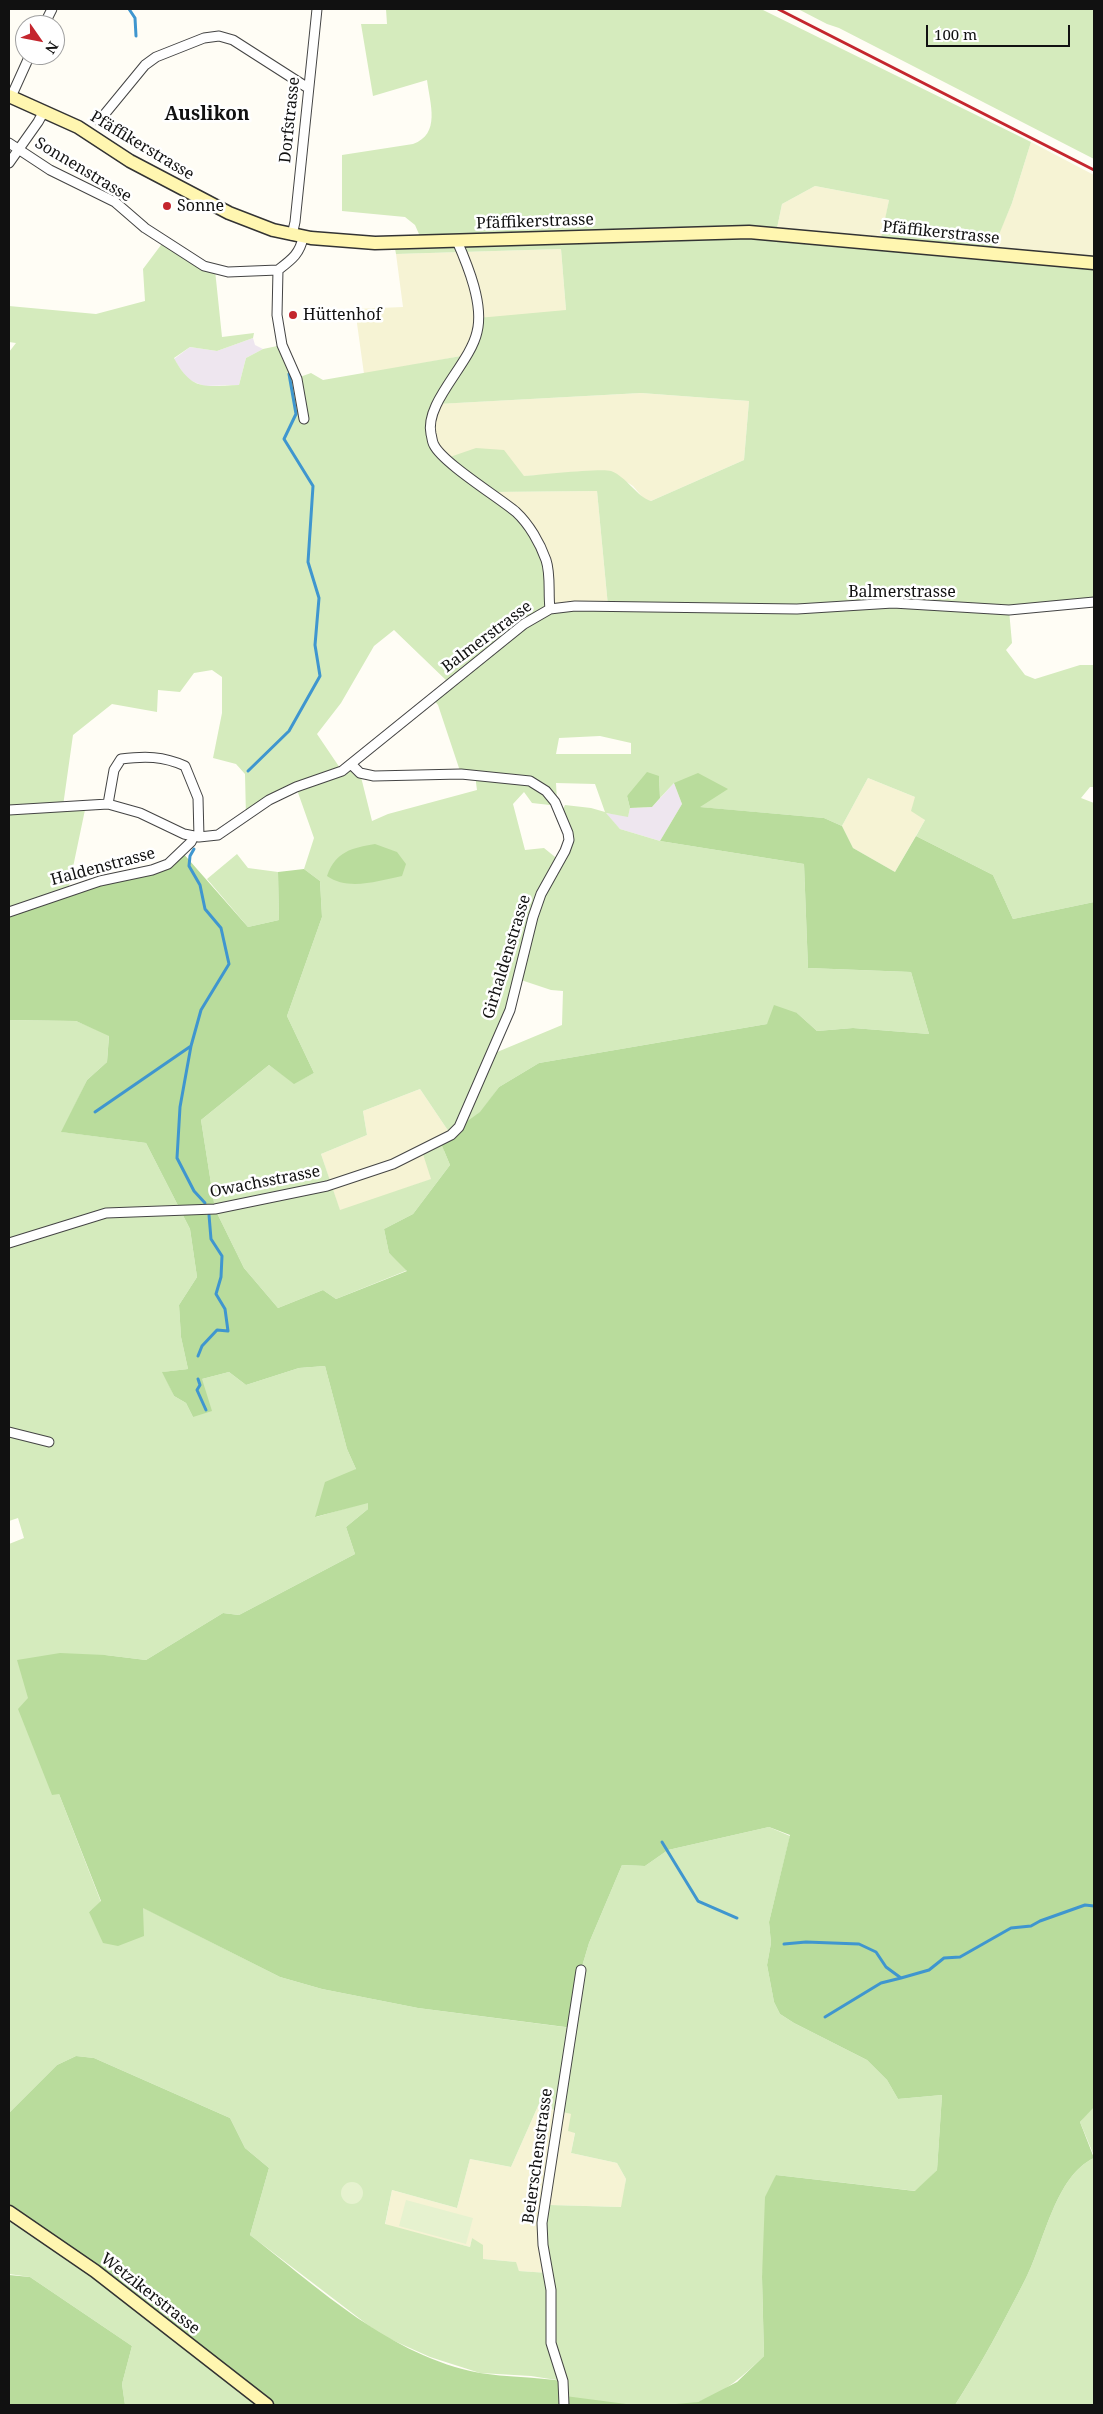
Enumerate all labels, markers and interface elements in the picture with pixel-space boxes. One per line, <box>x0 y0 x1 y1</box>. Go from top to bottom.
north arrow <box>15 15 65 65</box>
scale bar <box>928 15 1072 47</box>
text: 100 m <box>934 24 977 44</box>
text: N <box>41 38 63 58</box>
street label: Dorfstrasse <box>276 76 304 164</box>
district label: Auslikon <box>164 104 250 126</box>
street label: Pfäffikerstrasse <box>87 107 197 185</box>
street label: Sonnenstrasse <box>31 134 135 206</box>
place label: Sonne <box>177 196 224 216</box>
marker: Sonne <box>161 200 173 212</box>
street label: Pfäffikerstrasse <box>476 210 594 234</box>
street label: Pfäffikerstrasse <box>881 217 1001 249</box>
place label: Hüttenhof <box>303 305 381 325</box>
marker: Hüttenhof <box>287 309 299 321</box>
street label: Balmerstrasse <box>848 582 956 602</box>
street label: Balmerstrasse <box>438 597 536 677</box>
street label: Haldenstrasse <box>49 844 157 890</box>
street label: Girhaldenstrasse <box>479 893 535 1021</box>
street label: Owachsstrasse <box>208 1162 322 1202</box>
street label: Beierschenstrasse <box>519 2087 557 2225</box>
street label: Wetzikerstrasse <box>97 2249 203 2339</box>

